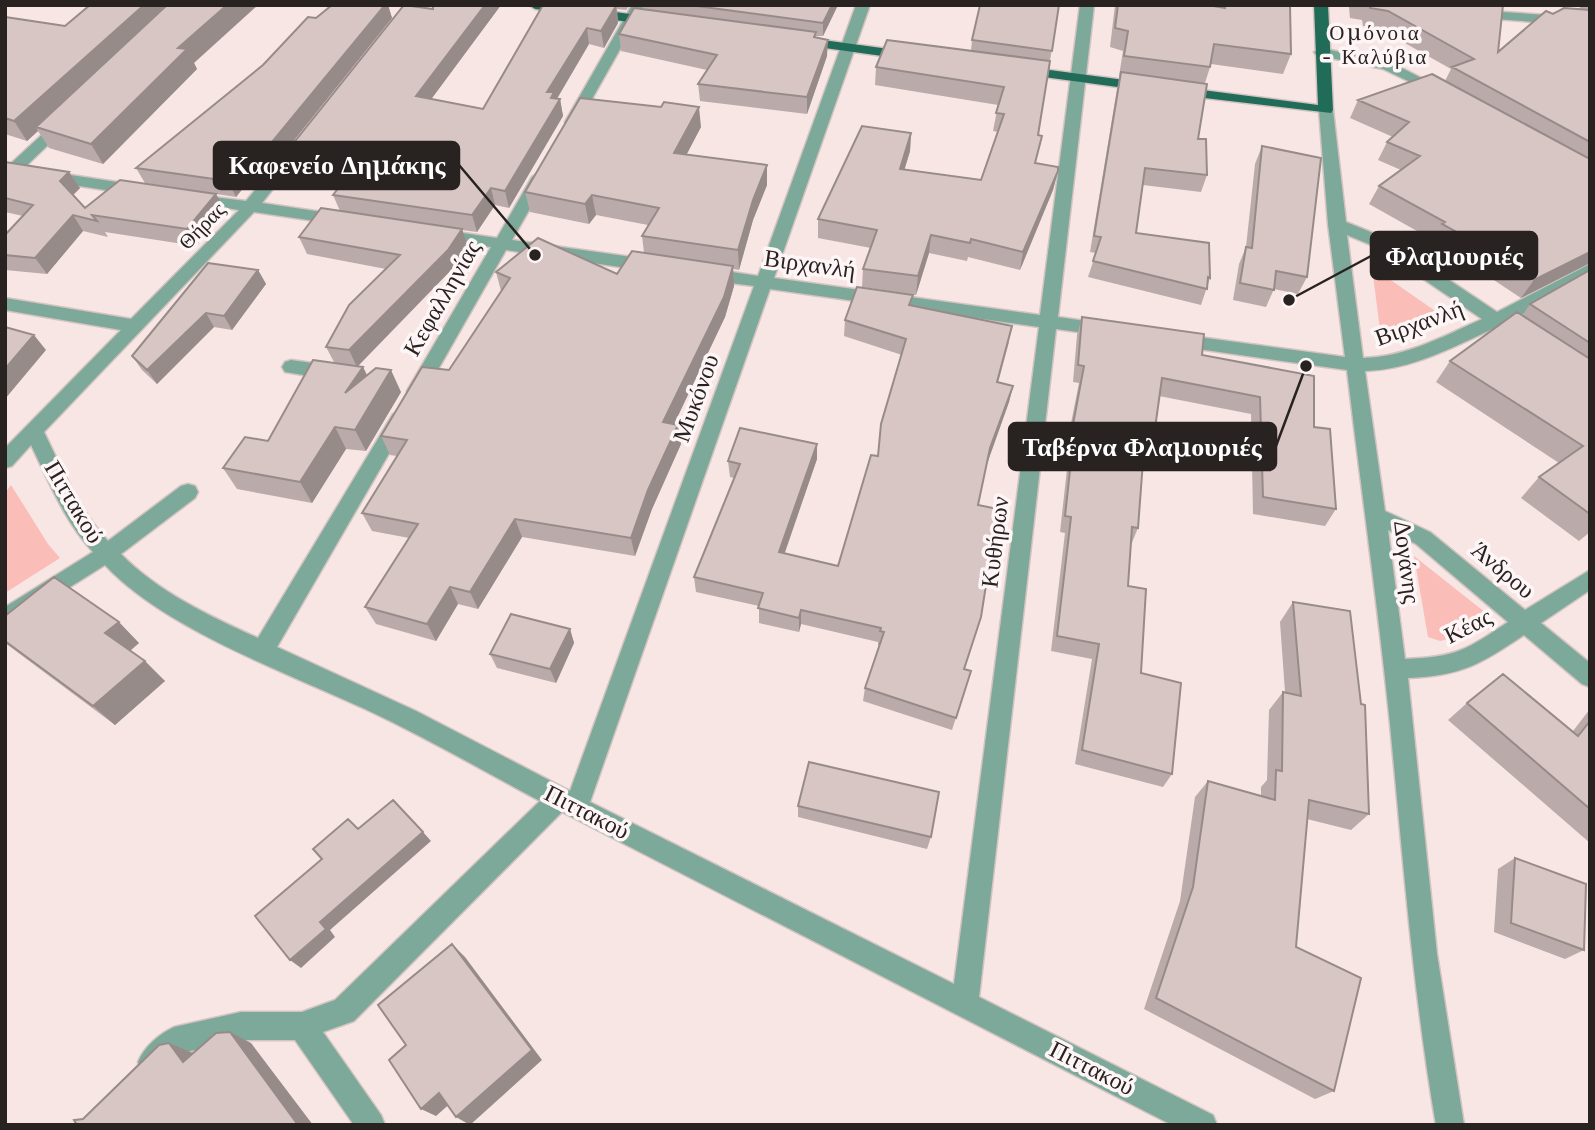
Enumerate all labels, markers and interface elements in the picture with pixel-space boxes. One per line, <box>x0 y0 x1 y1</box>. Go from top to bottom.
district label: Ομόνοια - Καλύβια <box>1322 20 1428 70</box>
callout: Καφενείο Δημάκης <box>214 142 459 189</box>
text: Καφενείο Δημάκης <box>229 149 446 181</box>
street label: Θήρας <box>173 196 231 255</box>
callout: Φλαμουριές <box>1371 232 1537 279</box>
street label: Κεφαλληνίας <box>397 234 487 361</box>
text: Φλαμουριές <box>1385 240 1524 272</box>
street label: Βιρχανλή <box>763 243 858 284</box>
street label: Βιρχανλή <box>1371 293 1467 352</box>
street label: Μυκόνου <box>666 350 725 446</box>
callout: Ταβέρνα Φλαμουριές <box>1009 423 1276 470</box>
text: Ταβέρνα Φλαμουριές <box>1022 431 1263 463</box>
street label: Πιττακού <box>39 455 110 548</box>
street label: Κυθήρων <box>975 494 1015 589</box>
street label: Δογάνης <box>1388 519 1427 606</box>
street label: Άνδρου <box>1466 535 1541 604</box>
street label: Κέας <box>1439 601 1497 650</box>
street label: Πιττακού <box>540 778 634 845</box>
street label: Πιττακού <box>1045 1034 1139 1101</box>

